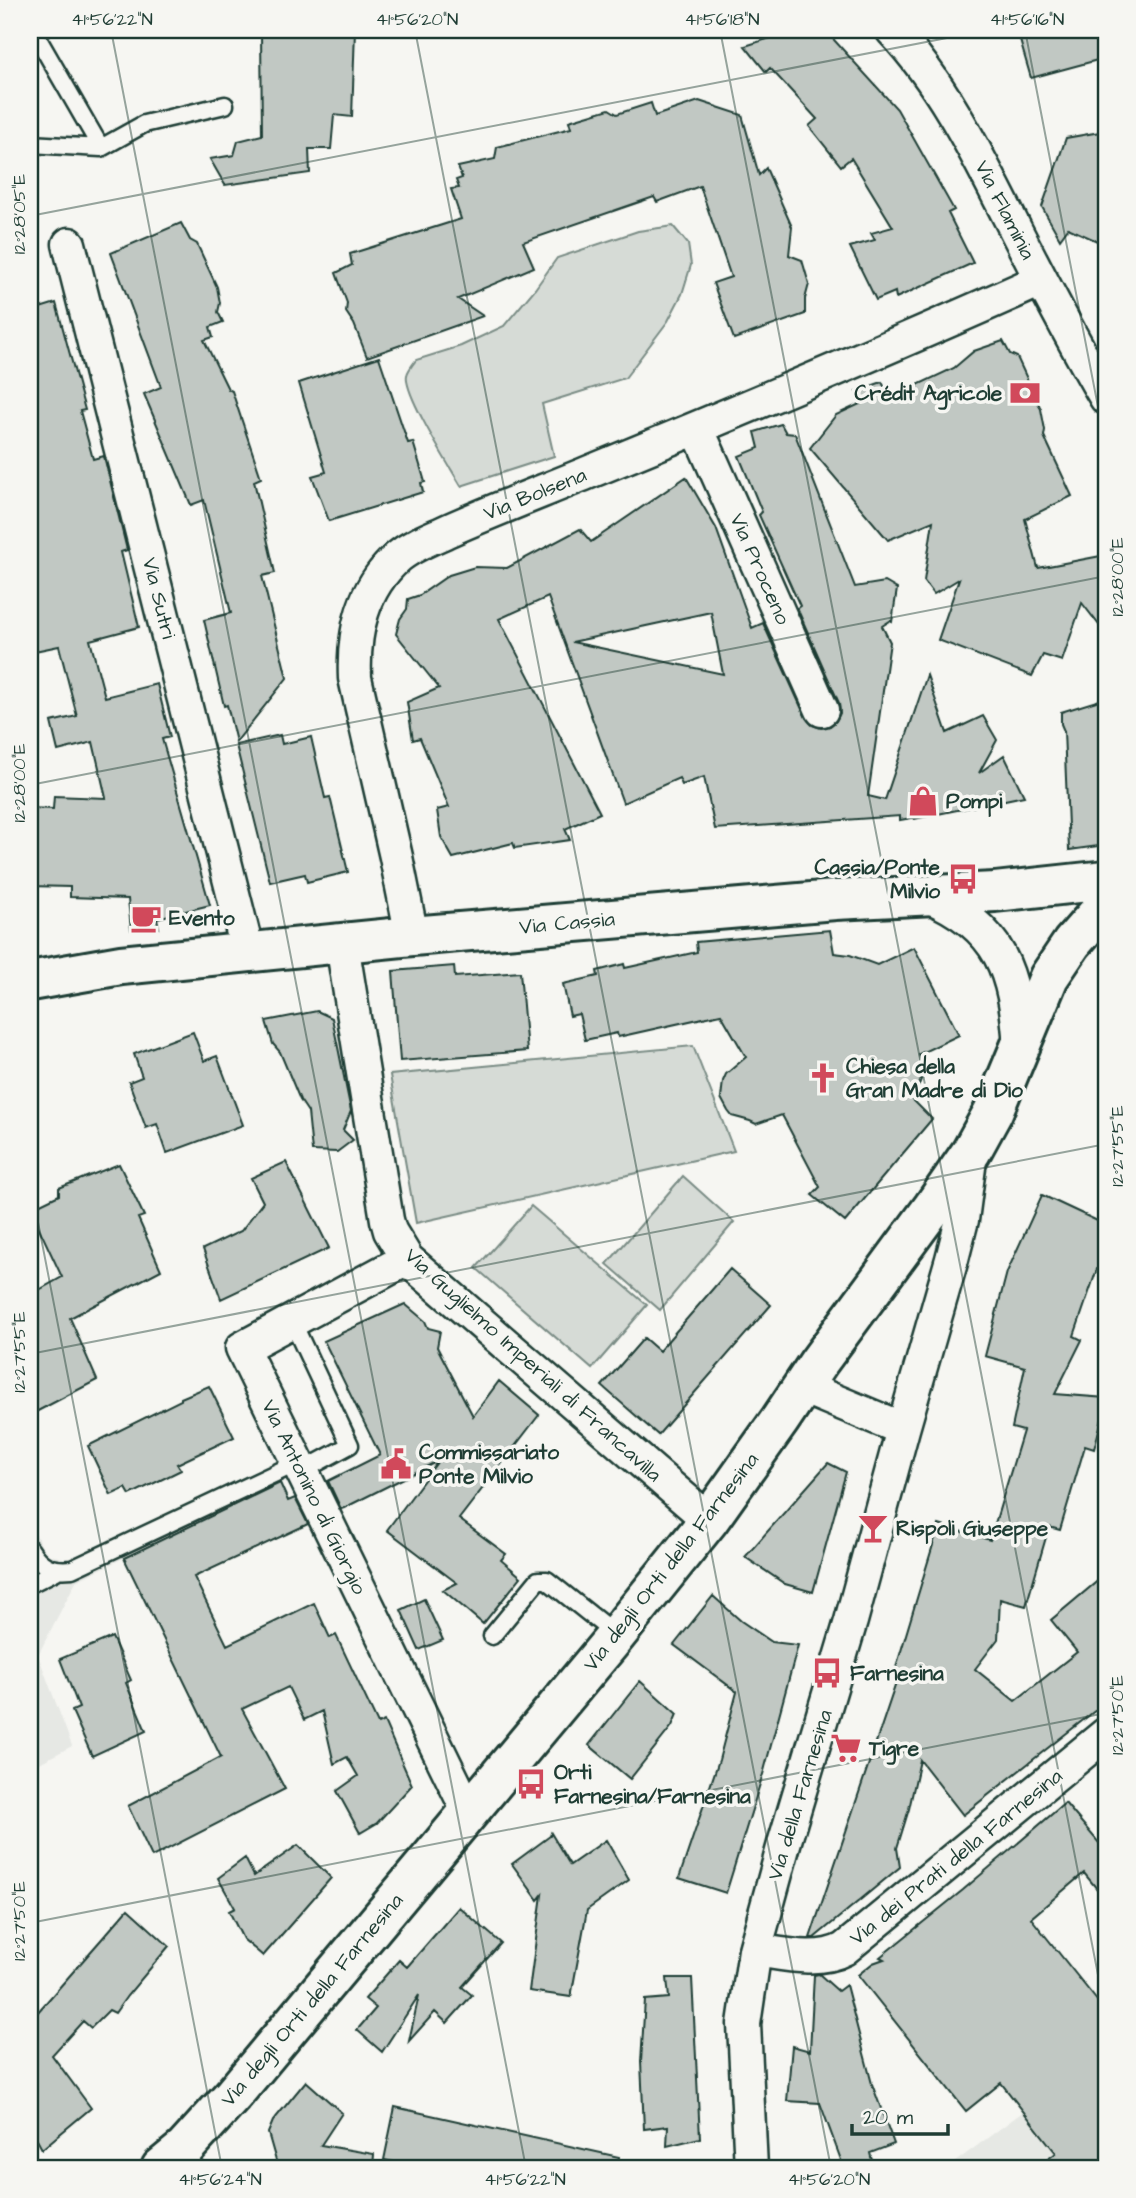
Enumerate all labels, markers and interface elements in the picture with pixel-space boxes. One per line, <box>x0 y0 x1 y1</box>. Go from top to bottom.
text: 41°56'22"N <box>71 7 153 32</box>
text: 41°56'20"N <box>376 7 458 32</box>
text: 41°56'18"N <box>685 7 759 32</box>
text: 41°56'16"N <box>990 7 1064 32</box>
street label: Via Flaminia <box>968 155 1043 265</box>
text: 12°28'05"E <box>7 173 32 254</box>
bank icon: Crédit Agricole <box>1008 376 1042 410</box>
place label: Crédit Agricole <box>855 379 1003 410</box>
street label: Via Bolsena <box>479 460 591 528</box>
street label: Via Proceno <box>723 509 798 630</box>
text: 12°28'00"E <box>1105 537 1130 617</box>
street label: Via Sutri <box>135 554 183 642</box>
text: 12°28'00"E <box>7 743 32 823</box>
shop icon: Pompi <box>906 784 940 818</box>
place label: Pompi <box>946 787 1003 817</box>
place label: Cassia/Ponte Milvio <box>814 853 941 906</box>
bus stop icon: Cassia/Ponte Milvio <box>946 862 980 896</box>
cafe icon: Evento <box>129 901 163 935</box>
place label: Evento <box>169 904 235 933</box>
street label: Via Cassia <box>518 904 616 942</box>
place label: Chiesa della Gran Madre di Dio <box>846 1052 1023 1105</box>
church icon: Chiesa della Gran Madre di Dio <box>806 1061 840 1095</box>
text: 12°27'55"E <box>1105 1105 1130 1187</box>
street label: Via Guglielmo Imperiali di Francavilla <box>397 1241 668 1490</box>
text: 12°27'55"E <box>7 1311 32 1393</box>
street label: Via Antonino di Giorgio <box>252 1395 374 1600</box>
place label: Commissariato Ponte Milvio <box>419 1438 559 1491</box>
street label: Via degli Orti della Farnesina <box>576 1446 767 1679</box>
public building icon: Commissariato Ponte Milvio <box>379 1447 413 1481</box>
bar icon: Rispoli Giuseppe <box>856 1511 890 1545</box>
place label: Rispoli Giuseppe <box>896 1514 1049 1544</box>
bus stop icon: Farnesina <box>810 1656 844 1690</box>
place label: Farnesina <box>850 1659 944 1688</box>
text: 12°27'50"E <box>1105 1675 1130 1755</box>
street label: Via della Farnesina <box>760 1706 840 1884</box>
supermarket icon: Tigre <box>829 1731 863 1765</box>
place label: Tigre <box>868 1734 920 1765</box>
place label: Orti Farnesina/Farnesina <box>554 1758 751 1811</box>
street label: Via dei Prati della Farnesina <box>843 1762 1069 1952</box>
bus stop icon: Orti Farnesina/Farnesina <box>514 1767 548 1801</box>
text: 12°27'50"E <box>7 1881 32 1961</box>
street label: Via degli Orti della Farnesina <box>214 1887 412 2114</box>
scale bar <box>852 2093 949 2137</box>
text: 20 m <box>863 2103 914 2132</box>
text: 41°56'24"N <box>178 2167 262 2192</box>
text: 41°56'22"N <box>484 2167 566 2192</box>
text: 41°56'20"N <box>788 2167 870 2192</box>

